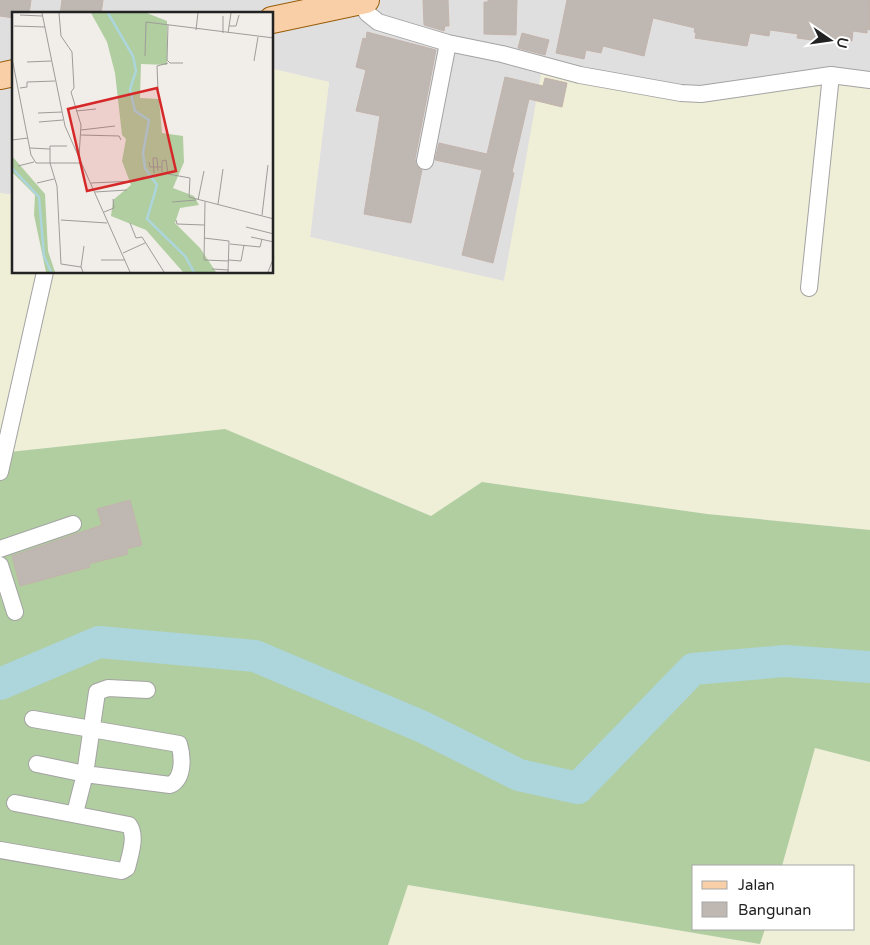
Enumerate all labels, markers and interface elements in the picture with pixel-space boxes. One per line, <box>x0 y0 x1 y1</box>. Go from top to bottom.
inset map <box>12 12 274 274</box>
north arrow <box>805 15 855 65</box>
text: U <box>833 36 852 50</box>
legend <box>692 865 855 930</box>
text: Jalan <box>738 876 775 894</box>
text: Bangunan <box>738 901 811 919</box>

